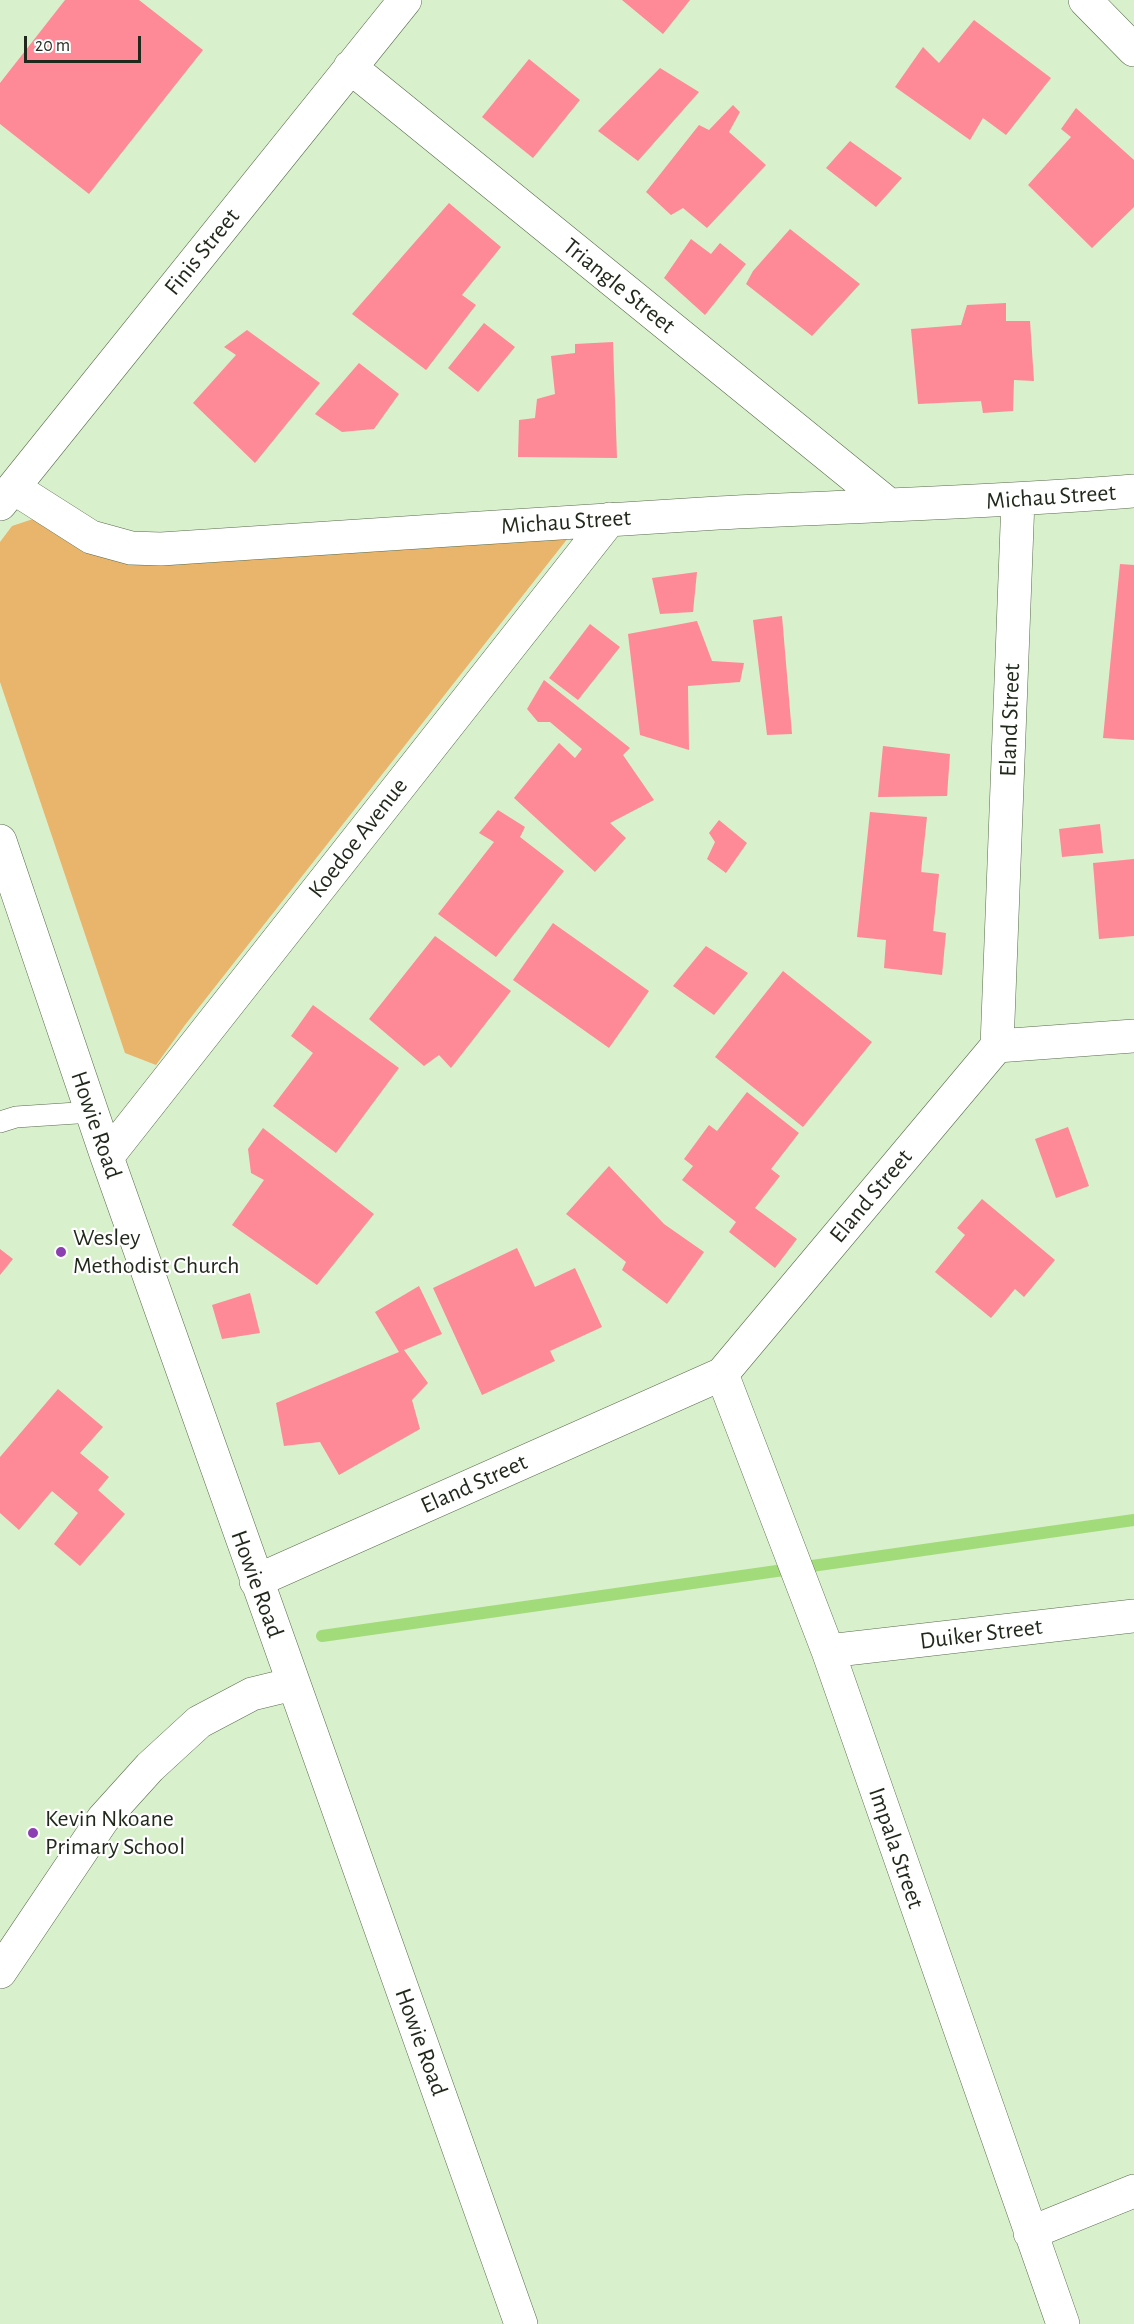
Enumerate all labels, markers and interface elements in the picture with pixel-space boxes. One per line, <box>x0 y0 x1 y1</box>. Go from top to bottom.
scale bar <box>27 24 144 62</box>
text: 20 m <box>35 37 70 55</box>
street label: Finis Street <box>158 203 246 301</box>
street label: Triangle Street <box>557 232 681 340</box>
street label: Michau Street <box>985 478 1117 516</box>
street label: Michau Street <box>500 503 632 541</box>
street label: Eland Street <box>994 663 1026 777</box>
street label: Koedoe Avenue <box>302 772 414 904</box>
street label: Howie Road <box>64 1067 128 1183</box>
street label: Eland Street <box>823 1143 919 1249</box>
place label: Wesley Methodist Church <box>73 1224 240 1280</box>
marker: Wesley Methodist Church <box>54 1245 68 1259</box>
street label: Eland Street <box>416 1448 532 1520</box>
street label: Howie Road <box>224 1526 290 1642</box>
street label: Duiker Street <box>918 1612 1044 1656</box>
street label: Impala Street <box>862 1784 930 1912</box>
place label: Kevin Nkoane Primary School <box>45 1805 185 1861</box>
marker: Kevin Nkoane Primary School <box>26 1826 40 1840</box>
street label: Howie Road <box>388 1984 454 2100</box>

